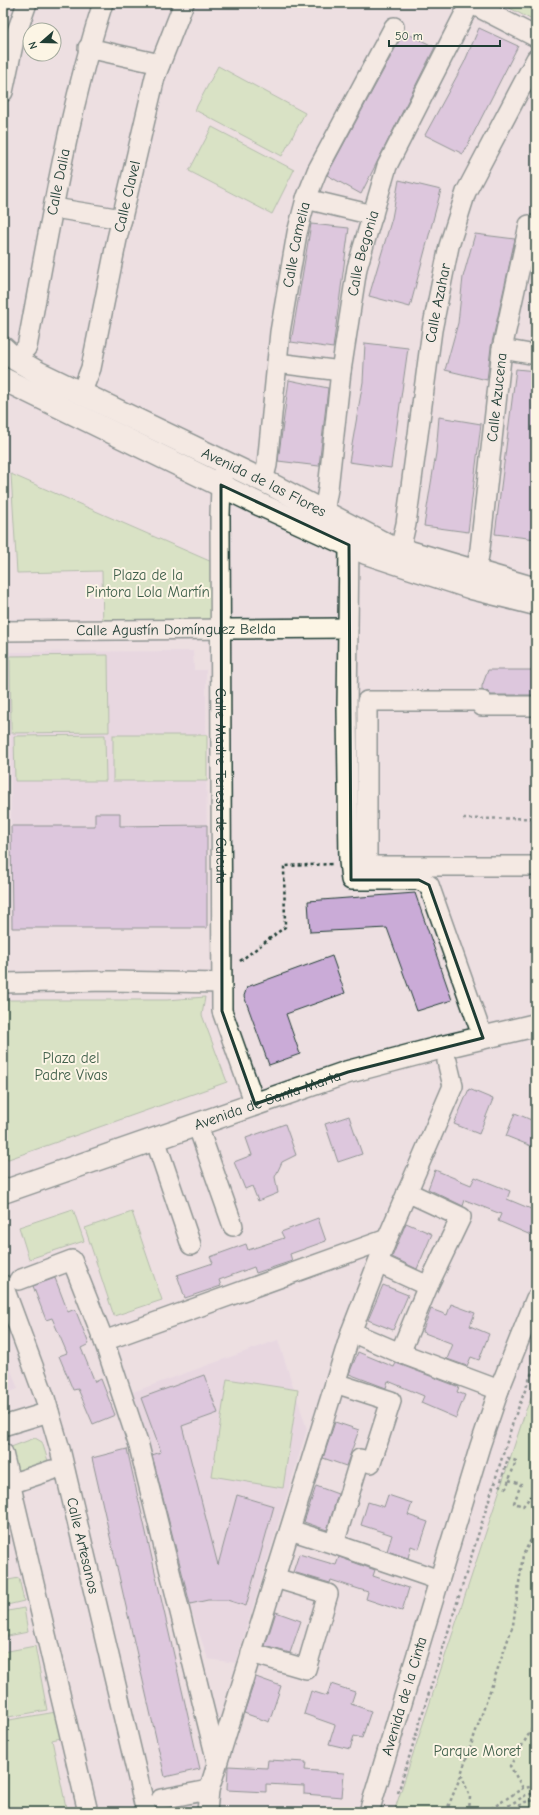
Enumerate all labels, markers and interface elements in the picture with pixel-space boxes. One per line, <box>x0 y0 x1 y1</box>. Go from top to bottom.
north arrow <box>22 22 62 62</box>
scale bar <box>389 22 500 48</box>
text: 50 m <box>395 29 423 43</box>
text: N <box>26 40 40 51</box>
street label: Calle Dalia <box>43 147 74 217</box>
street label: Calle Clavel <box>110 159 144 234</box>
street label: Calle Camelia <box>279 200 314 289</box>
street label: Calle Begonia <box>344 208 383 297</box>
street label: Calle Azahar <box>421 262 454 344</box>
street label: Calle Azucena <box>483 352 511 443</box>
street label: Avenida de las Flores <box>199 444 329 521</box>
park label: Plaza de la Pintora Lola Martín <box>86 566 210 601</box>
street label: Calle Agustín Domínguez Belda <box>76 620 276 639</box>
street label: Calle Madre Teresa de Calcuta <box>212 688 230 884</box>
park label: Plaza del Padre Vivas <box>34 1049 108 1084</box>
street label: Avenida de Santa Marta <box>192 1066 343 1134</box>
street label: Calle Artesanos <box>63 1496 103 1596</box>
street label: Avenida de la Cinta <box>378 1634 431 1758</box>
park label: Parque Moret <box>433 1742 521 1760</box>

